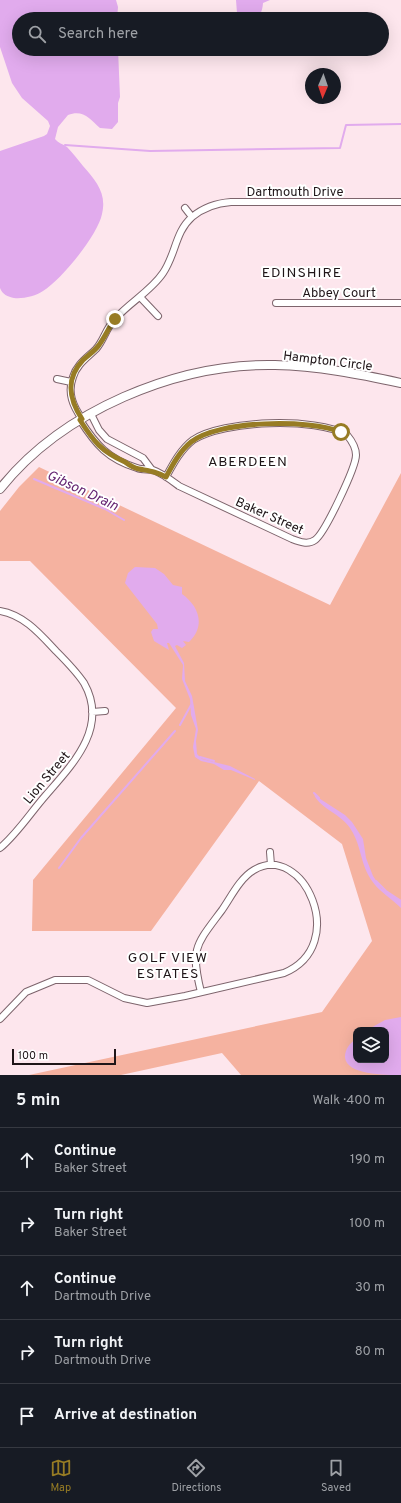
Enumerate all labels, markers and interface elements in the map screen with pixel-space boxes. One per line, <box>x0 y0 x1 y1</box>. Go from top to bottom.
search box <box>12 12 389 56</box>
icon: search <box>26 23 48 45</box>
text: Search here <box>58 25 138 44</box>
north arrow <box>305 68 341 104</box>
street label: Dartmouth Drive <box>247 185 343 201</box>
district label: EDINSHIRE <box>262 265 342 282</box>
street label: Abbey Court <box>302 286 376 302</box>
route end <box>106 310 124 328</box>
street label: Hampton Circle <box>282 349 373 375</box>
route start <box>332 423 350 441</box>
district label: ABERDEEN <box>208 454 288 471</box>
water label: Gibson Drain <box>44 467 121 515</box>
street label: Baker Street <box>233 495 306 539</box>
street label: Lion Street <box>21 749 74 808</box>
district label: GOLF VIEW ESTATES <box>128 950 208 983</box>
map controls <box>353 1027 389 1063</box>
button: layers <box>353 1027 389 1063</box>
scale bar <box>12 1047 116 1066</box>
text: 100 m <box>18 1049 48 1063</box>
text: 5 min <box>16 1090 60 1112</box>
text: Walk · 400 m <box>312 1093 385 1109</box>
text: Continue <box>54 1142 116 1161</box>
icon: ahead <box>16 1149 38 1171</box>
text: 190 m <box>350 1152 385 1168</box>
text: Baker Street <box>54 1161 127 1177</box>
text: Turn right <box>54 1206 123 1225</box>
icon: right <box>16 1213 38 1235</box>
text: 100 m <box>349 1216 385 1232</box>
text: Baker Street <box>54 1225 127 1241</box>
text: Continue <box>54 1270 116 1289</box>
icon: ahead <box>16 1277 38 1299</box>
text: 30 m <box>355 1280 385 1296</box>
text: Dartmouth Drive <box>54 1289 151 1305</box>
text: Turn right <box>54 1334 123 1353</box>
icon: right <box>16 1341 38 1363</box>
text: 80 m <box>355 1344 385 1360</box>
text: Dartmouth Drive <box>54 1353 151 1369</box>
icon: arrive <box>16 1405 38 1427</box>
text: Arrive at destination <box>54 1406 197 1425</box>
tab: Map <box>50 1457 72 1495</box>
tab: Directions <box>171 1457 221 1495</box>
tab: Saved <box>321 1457 351 1495</box>

